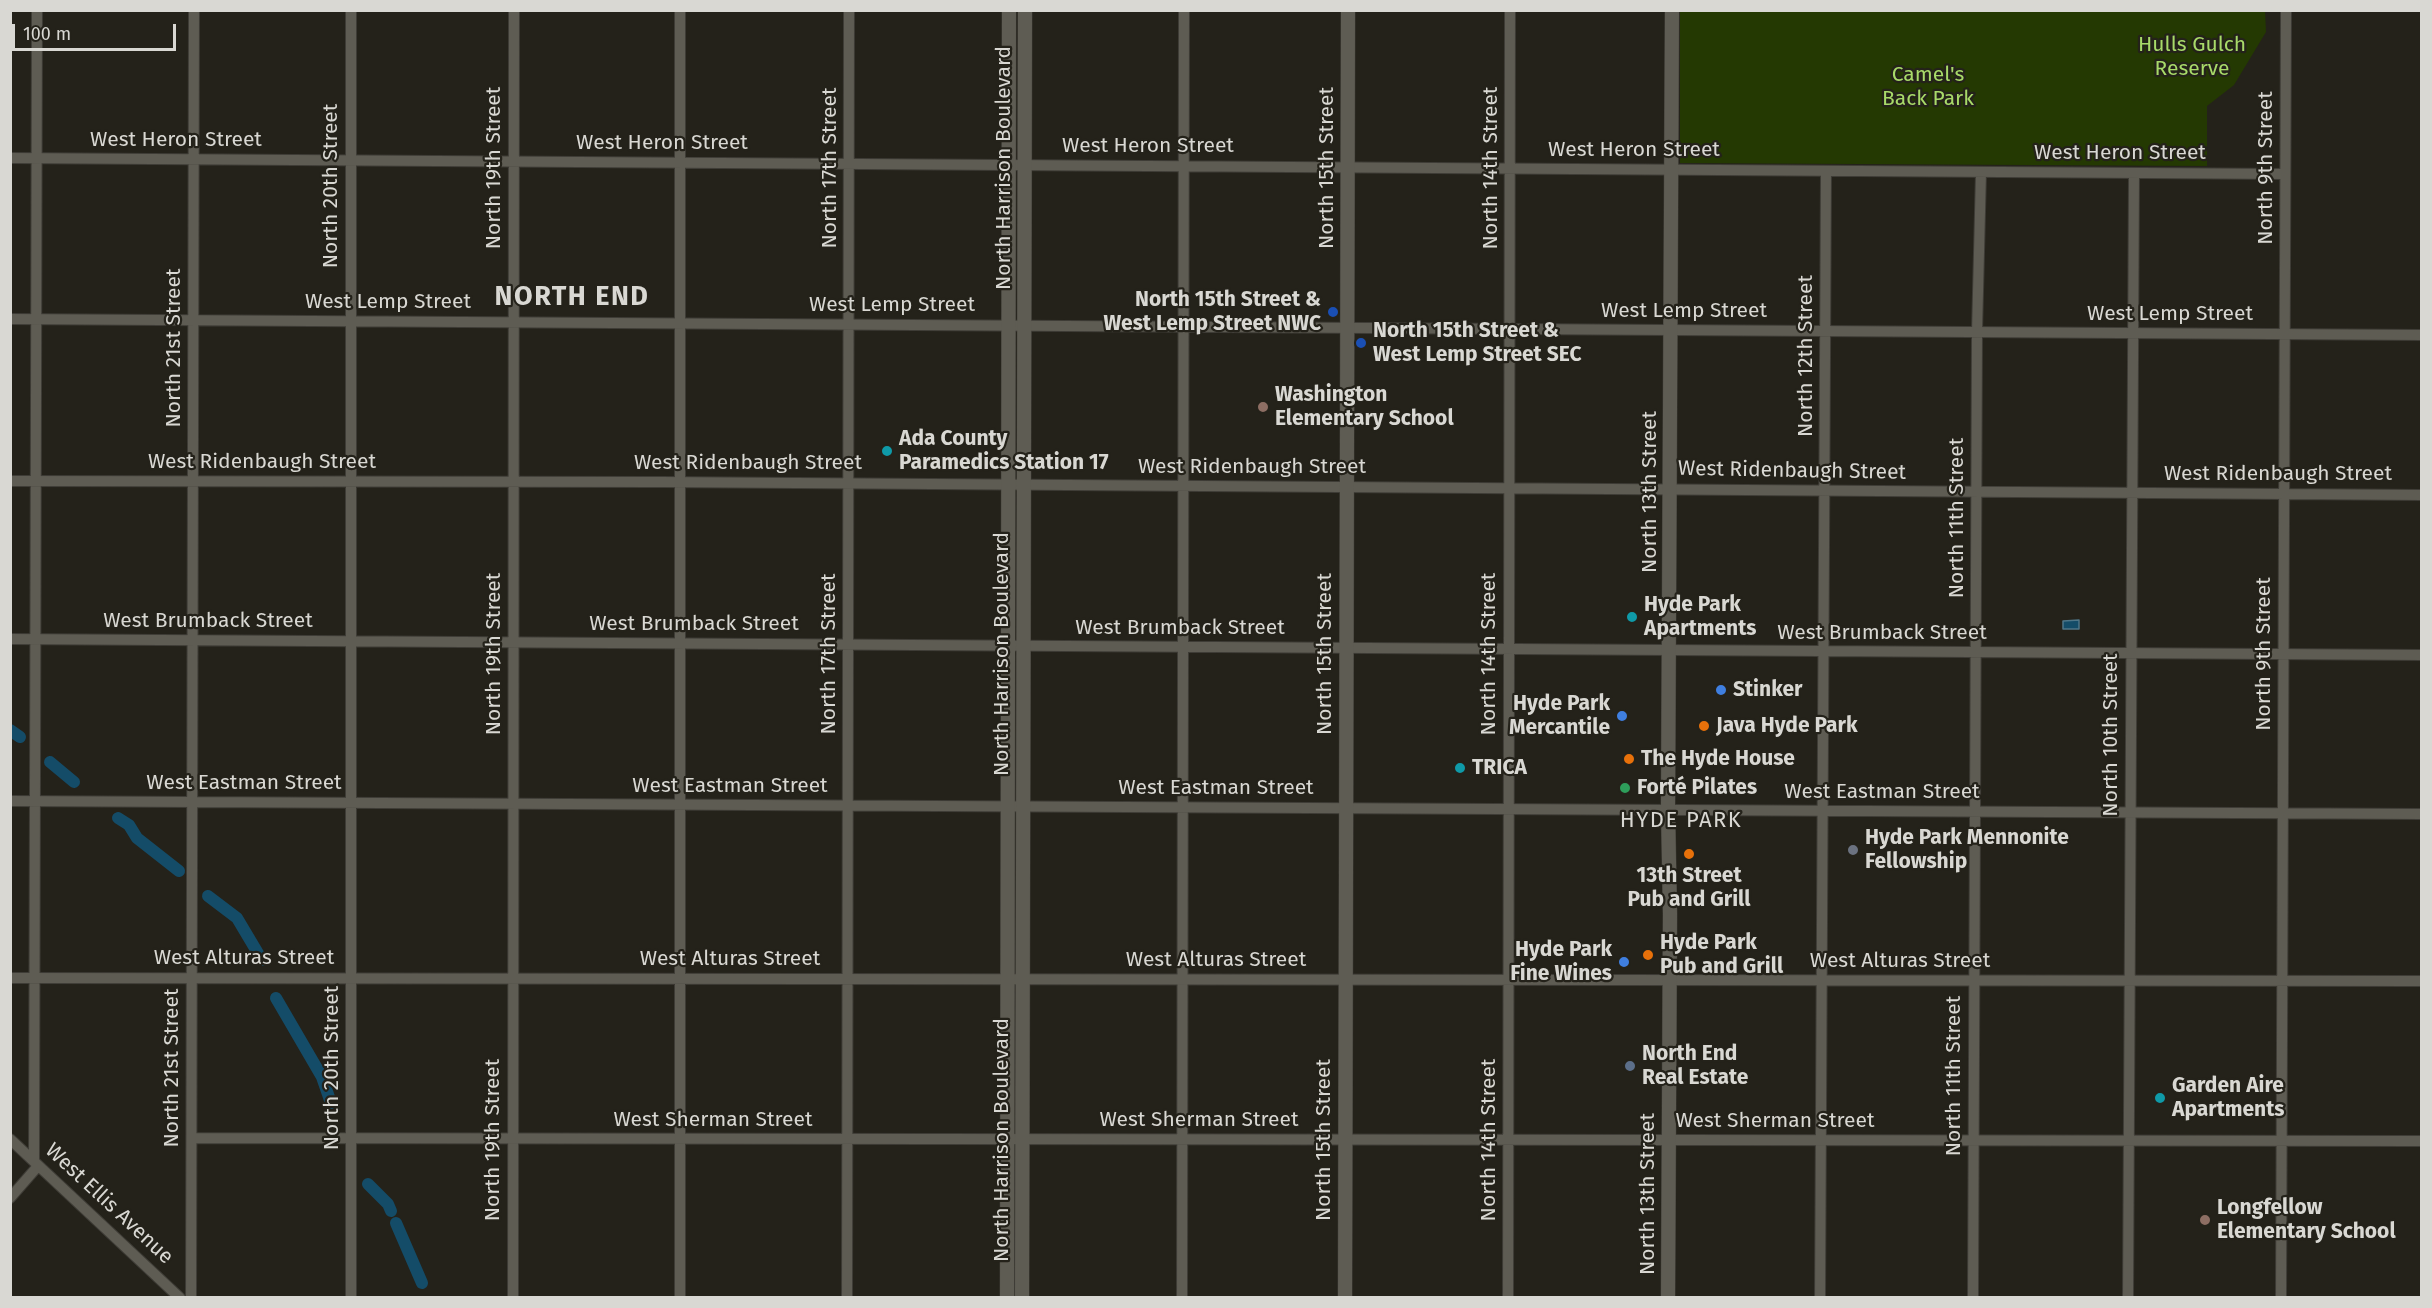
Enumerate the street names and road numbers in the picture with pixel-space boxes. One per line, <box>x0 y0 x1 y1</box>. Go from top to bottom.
street label: North Harrison Boulevard <box>991 46 1017 290</box>
street label: North 19th Street <box>481 87 507 249</box>
street label: North 17th Street <box>817 87 843 249</box>
street label: North 15th Street <box>1314 87 1340 249</box>
street label: North 14th Street <box>1478 87 1504 249</box>
street label: North 9th Street <box>2253 91 2279 245</box>
street label: North 20th Street <box>318 104 344 268</box>
street label: West Heron Street <box>90 127 262 153</box>
street label: West Heron Street <box>576 130 748 156</box>
street label: West Heron Street <box>1062 133 1234 159</box>
street label: West Heron Street <box>1548 137 1720 163</box>
street label: West Heron Street <box>2034 140 2206 166</box>
street label: North 21st Street <box>161 268 187 428</box>
street label: North 12th Street <box>1793 275 1819 437</box>
street label: West Lemp Street <box>305 289 471 315</box>
street label: West Lemp Street <box>809 292 975 318</box>
street label: West Lemp Street <box>1601 298 1767 324</box>
street label: West Lemp Street <box>2087 301 2253 327</box>
street label: North 13th Street <box>1637 411 1663 573</box>
street label: North 11th Street <box>1944 438 1970 598</box>
street label: West Ridenbaugh Street <box>148 449 376 475</box>
street label: West Ridenbaugh Street <box>634 450 862 476</box>
street label: West Ridenbaugh Street <box>1138 454 1366 480</box>
street label: West Ridenbaugh Street <box>1678 456 1906 486</box>
street label: West Ridenbaugh Street <box>2164 461 2392 487</box>
street label: North Harrison Boulevard <box>989 532 1015 776</box>
street label: North 19th Street <box>481 573 507 735</box>
street label: North 17th Street <box>816 573 842 735</box>
street label: North 15th Street <box>1312 573 1338 735</box>
street label: North 14th Street <box>1476 573 1502 735</box>
street label: North 9th Street <box>2251 577 2277 731</box>
street label: West Brumback Street <box>103 608 313 634</box>
street label: West Brumback Street <box>589 611 799 637</box>
street label: West Brumback Street <box>1075 615 1285 641</box>
street label: West Brumback Street <box>1777 620 1987 646</box>
street label: North 10th Street <box>2098 653 2124 817</box>
street label: West Eastman Street <box>146 770 342 796</box>
street label: West Eastman Street <box>632 773 828 799</box>
street label: West Eastman Street <box>1118 775 1314 801</box>
street label: West Eastman Street <box>1784 779 1980 805</box>
street label: West Alturas Street <box>154 945 334 971</box>
street label: West Alturas Street <box>640 946 820 972</box>
street label: West Alturas Street <box>1126 947 1306 973</box>
street label: West Alturas Street <box>1810 948 1990 974</box>
street label: North 20th Street <box>319 986 345 1150</box>
street label: North 21st Street <box>159 988 185 1148</box>
street label: North 11th Street <box>1941 996 1967 1156</box>
street label: North Harrison Boulevard <box>989 1018 1015 1262</box>
street label: North 19th Street <box>480 1059 506 1221</box>
street label: North 15th Street <box>1311 1059 1337 1221</box>
street label: North 14th Street <box>1476 1059 1502 1221</box>
street label: West Sherman Street <box>613 1107 813 1133</box>
street label: West Sherman Street <box>1099 1107 1299 1133</box>
street label: West Sherman Street <box>1675 1108 1875 1134</box>
street label: North 13th Street <box>1635 1113 1661 1275</box>
street label: West Ellis Avenue <box>40 1138 178 1270</box>

